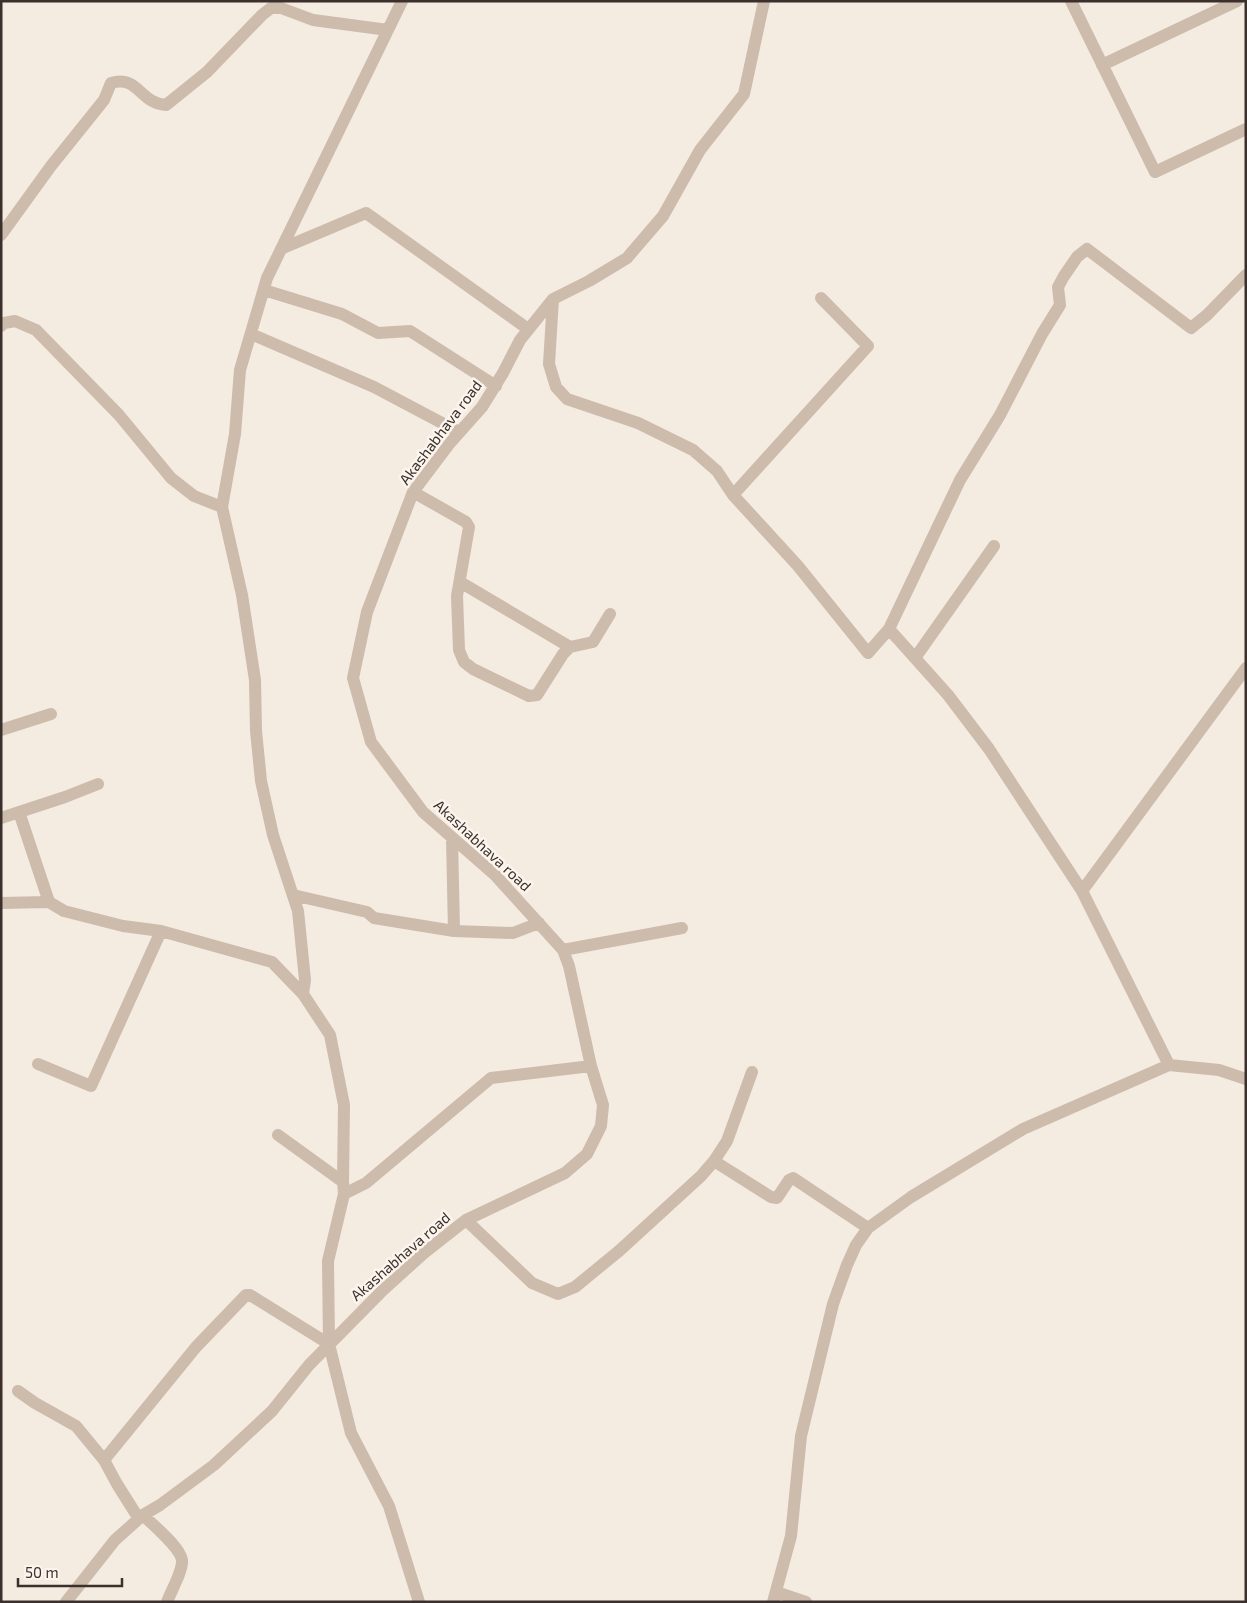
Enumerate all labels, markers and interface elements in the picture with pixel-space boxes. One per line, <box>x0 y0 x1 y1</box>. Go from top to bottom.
street label: Akashabhava road <box>395 376 485 488</box>
street label: Akashabhava road <box>431 795 535 895</box>
street label: Akashabhava road <box>347 1208 453 1304</box>
scale bar <box>18 1556 121 1588</box>
text: 50 m <box>25 1563 59 1581</box>

